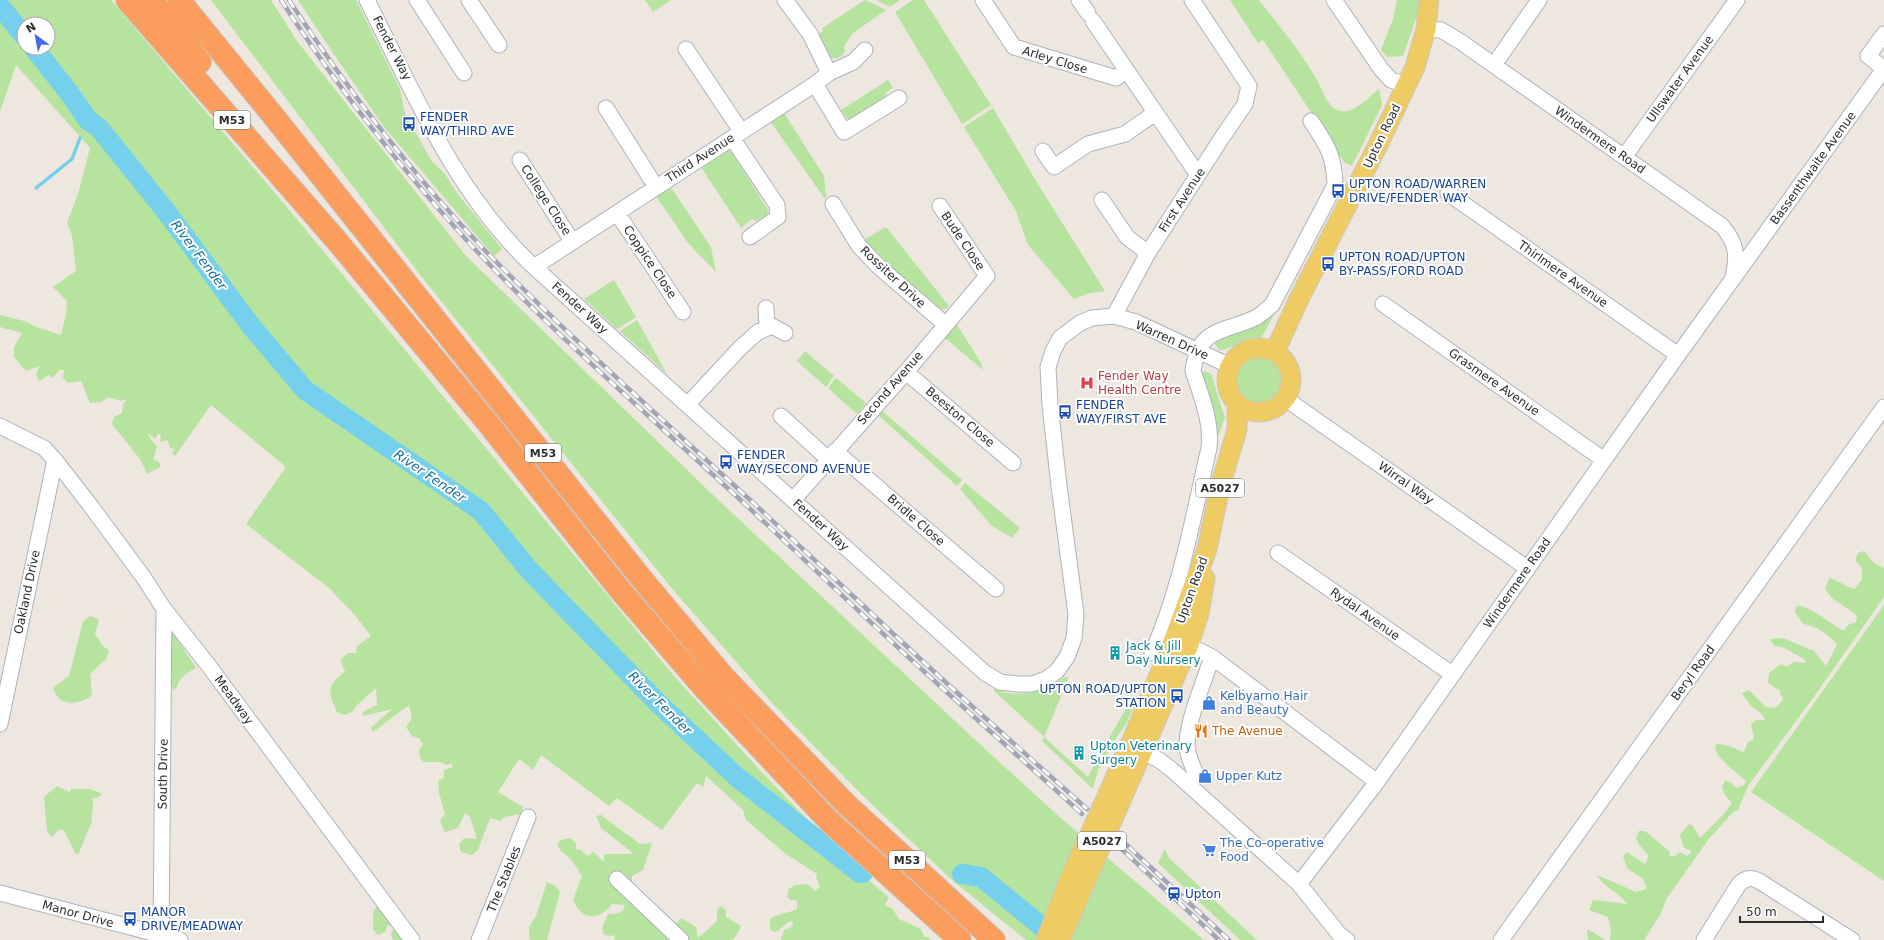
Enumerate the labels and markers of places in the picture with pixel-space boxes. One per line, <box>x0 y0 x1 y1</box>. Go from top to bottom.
place label: FENDER WAY/THIRD AVE <box>420 110 514 138</box>
bus stop icon: FENDER WAY/THIRD AVE <box>401 116 417 132</box>
place label: UPTON ROAD/WARREN DRIVE/FENDER WAY <box>1349 177 1486 205</box>
bus stop icon: UPTON ROAD/WARREN DRIVE/FENDER WAY <box>1330 183 1346 199</box>
place label: UPTON ROAD/UPTON BY-PASS/FORD ROAD <box>1339 250 1465 278</box>
bus stop icon: UPTON ROAD/UPTON BY-PASS/FORD ROAD <box>1320 256 1336 272</box>
place label: Fender Way Health Centre <box>1098 369 1181 397</box>
hospital icon: Fender Way Health Centre <box>1079 375 1095 391</box>
place label: FENDER WAY/FIRST AVE <box>1076 398 1167 426</box>
bus stop icon: FENDER WAY/FIRST AVE <box>1057 404 1073 420</box>
place label: FENDER WAY/SECOND AVENUE <box>737 448 871 476</box>
bus stop icon: FENDER WAY/SECOND AVENUE <box>718 454 734 470</box>
place label: Jack & Jill Day Nursery <box>1125 639 1201 667</box>
building icon: Jack & Jill Day Nursery <box>1107 645 1123 661</box>
place label: UPTON ROAD/UPTON STATION <box>1040 682 1166 710</box>
bus stop icon: UPTON ROAD/UPTON STATION <box>1169 688 1185 704</box>
place label: Kelbyarno Hair and Beauty <box>1220 689 1308 717</box>
shop icon: Kelbyarno Hair and Beauty <box>1201 695 1217 711</box>
restaurant icon: The Avenue <box>1193 723 1209 739</box>
place label: The Avenue <box>1211 724 1283 738</box>
place label: Upton Veterinary Surgery <box>1090 739 1192 767</box>
building icon: Upton Veterinary Surgery <box>1071 745 1087 761</box>
shop icon: Upper Kutz <box>1197 768 1213 784</box>
place label: Upper Kutz <box>1216 769 1282 783</box>
place label: The Co-operative Food <box>1219 836 1324 864</box>
supermarket icon: The Co-operative Food <box>1201 842 1217 858</box>
station icon: Upton <box>1166 886 1182 902</box>
place label: Upton <box>1185 887 1221 901</box>
place label: MANOR DRIVE/MEADWAY <box>141 905 244 933</box>
bus stop icon: MANOR DRIVE/MEADWAY <box>122 911 138 927</box>

